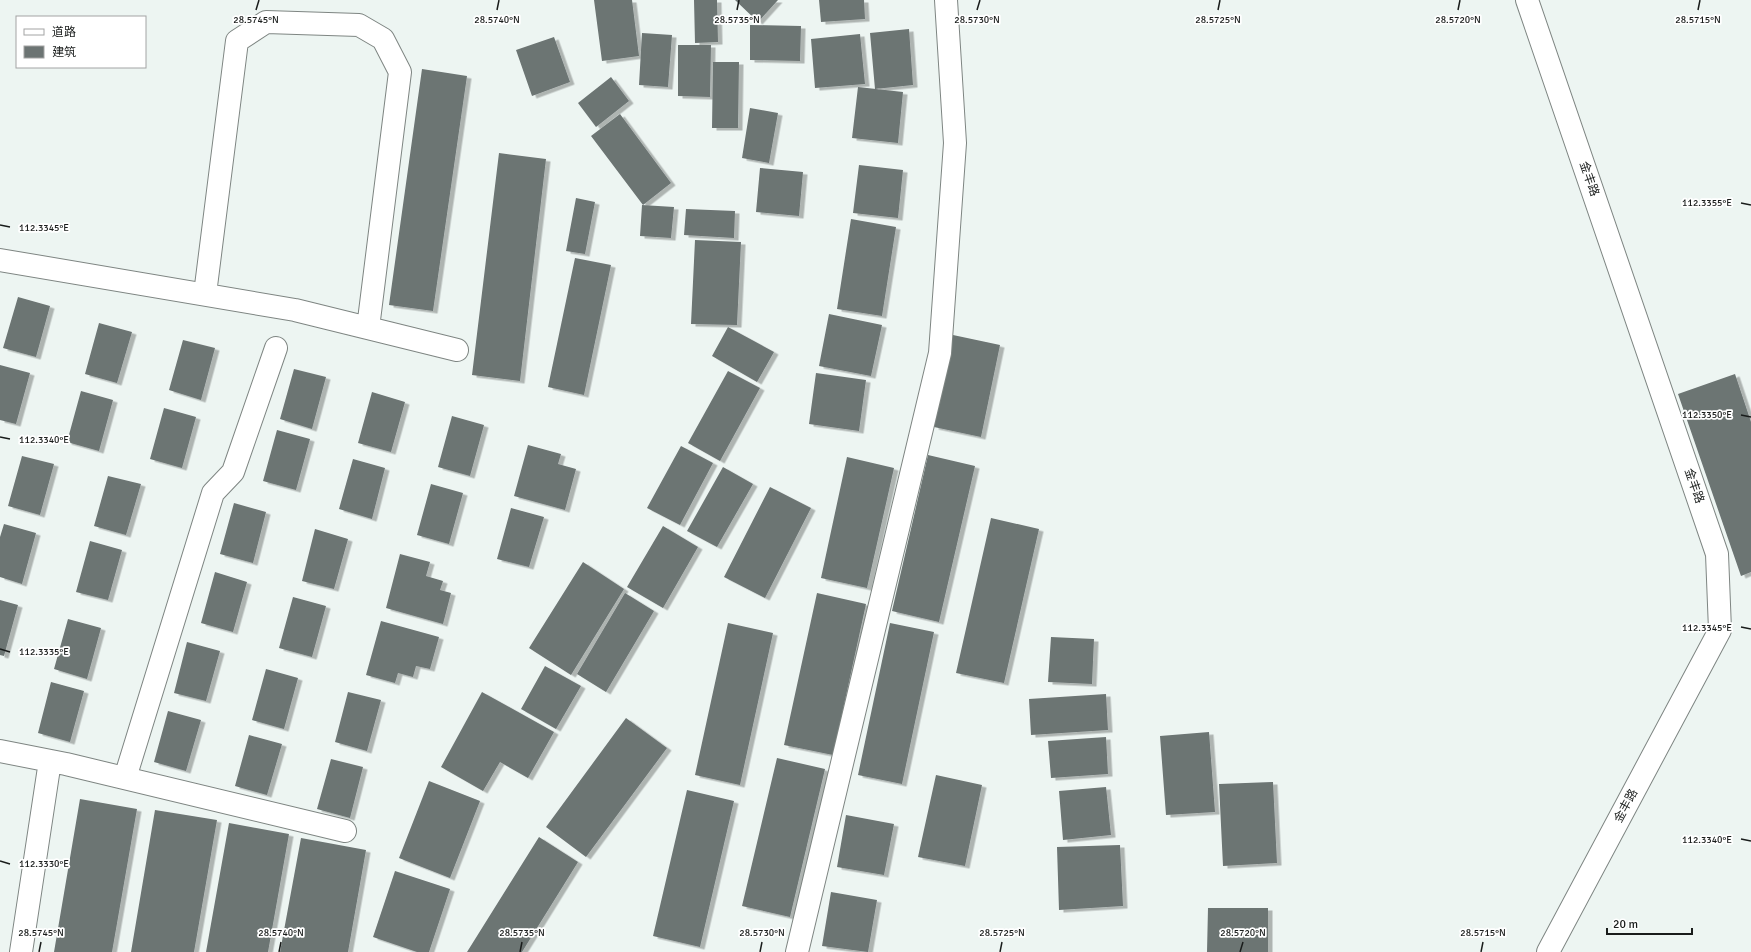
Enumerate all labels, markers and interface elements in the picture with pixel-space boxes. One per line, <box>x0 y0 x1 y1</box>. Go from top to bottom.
text: 28.5745°N <box>233 14 279 26</box>
text: 28.5740°N <box>474 14 520 26</box>
text: 28.5735°N <box>714 14 760 26</box>
text: 28.5730°N <box>954 14 1000 26</box>
text: 28.5725°N <box>1195 14 1241 26</box>
text: 28.5720°N <box>1435 14 1481 26</box>
text: 28.5715°N <box>1675 14 1721 26</box>
legend <box>16 16 146 68</box>
text: 道路 <box>52 25 76 40</box>
text: 建筑 <box>52 45 76 60</box>
street label: 金丰路 <box>1576 160 1602 198</box>
text: 112.3355°E <box>1682 197 1732 209</box>
text: 112.3345°E <box>19 222 69 234</box>
text: 112.3350°E <box>1682 409 1732 421</box>
text: 112.3340°E <box>19 434 69 446</box>
street label: 金丰路 <box>1681 467 1707 505</box>
text: 112.3345°E <box>1682 622 1732 634</box>
text: 112.3335°E <box>19 646 69 658</box>
street label: 金丰路 <box>1611 787 1641 825</box>
text: 112.3340°E <box>1682 834 1732 846</box>
text: 112.3330°E <box>19 858 69 870</box>
scale bar <box>1607 910 1692 936</box>
text: 20 m <box>1613 917 1638 932</box>
text: 28.5745°N <box>18 927 64 939</box>
text: 28.5740°N <box>258 927 304 939</box>
text: 28.5735°N <box>499 927 545 939</box>
text: 28.5730°N <box>739 927 785 939</box>
text: 28.5725°N <box>979 927 1025 939</box>
text: 28.5720°N <box>1220 927 1266 939</box>
text: 28.5715°N <box>1460 927 1506 939</box>

